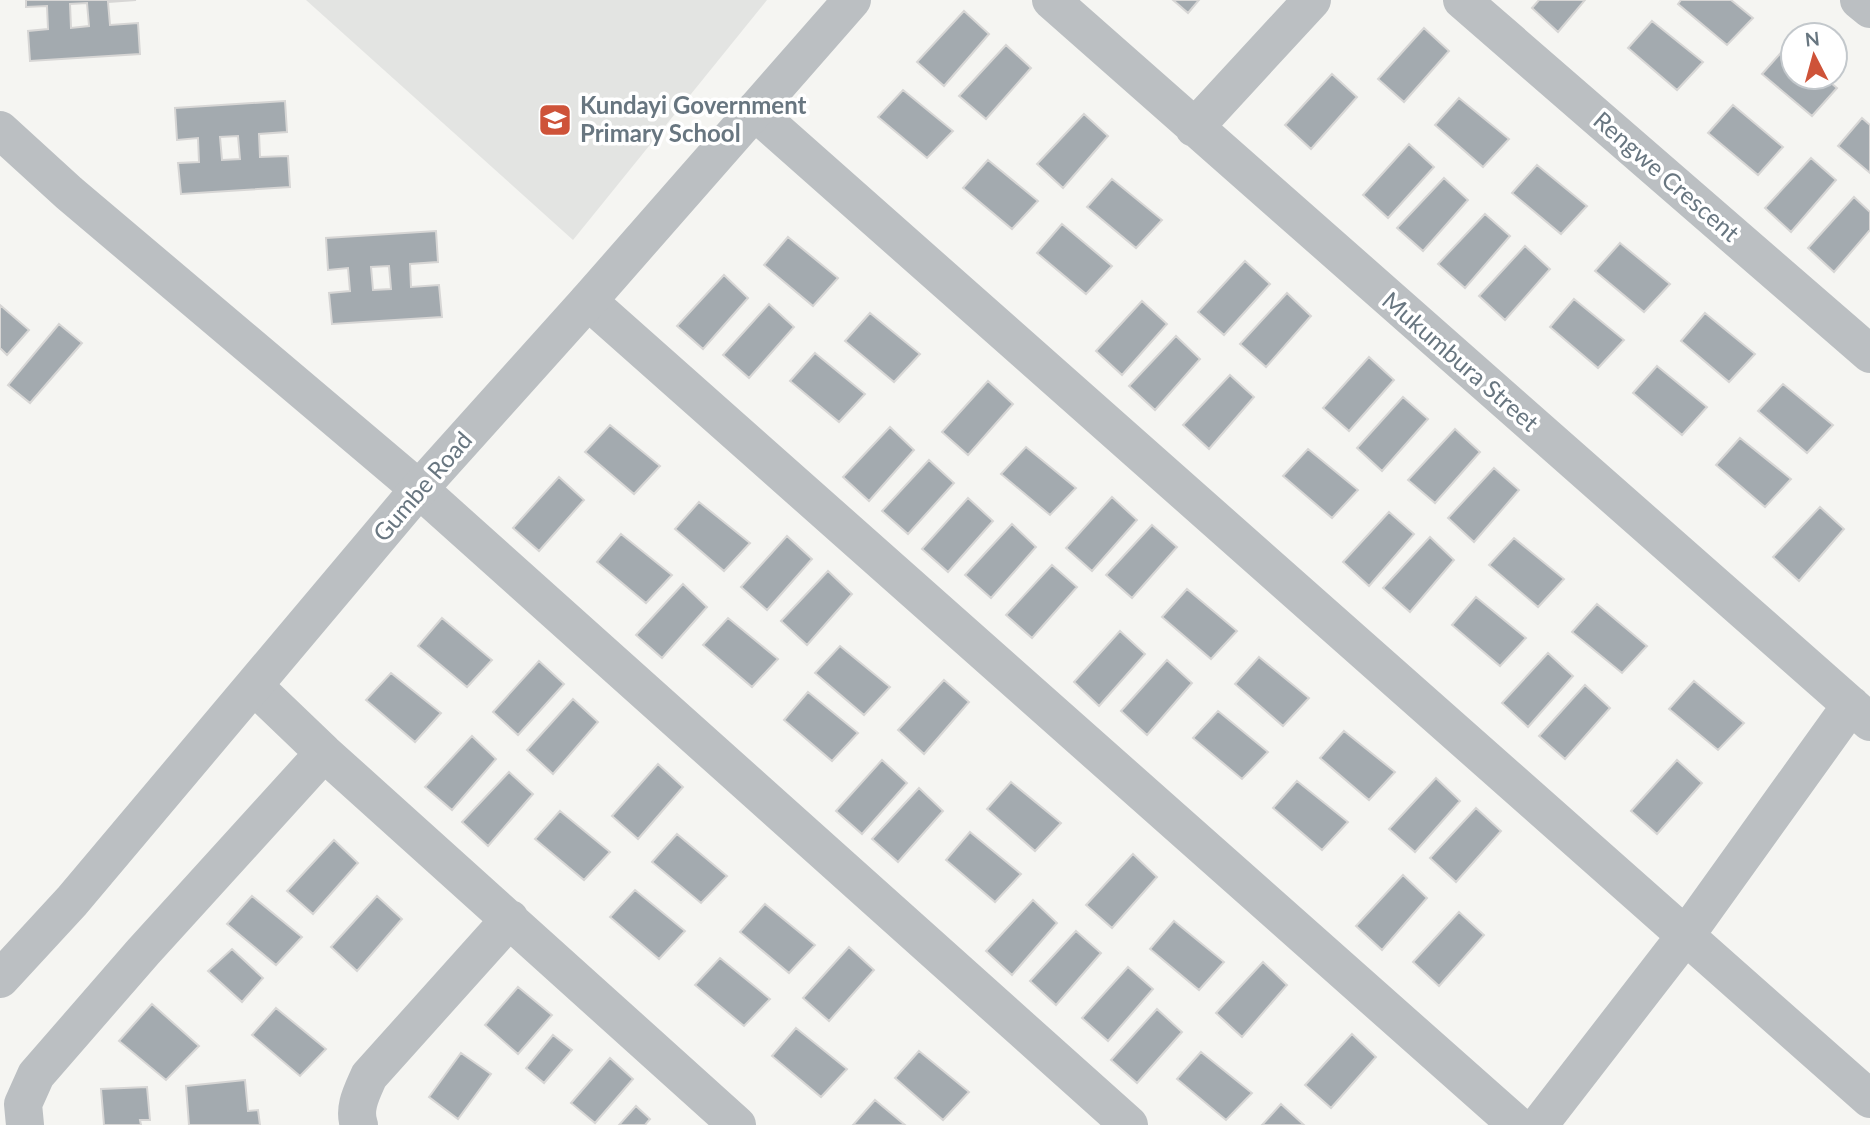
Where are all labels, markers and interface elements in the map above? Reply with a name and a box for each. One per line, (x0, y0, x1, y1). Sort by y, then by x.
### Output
north arrow (1779, 21, 1849, 91)
text: N (1804, 26, 1821, 51)
place label: Kundayi Government Primary School (580, 90, 807, 147)
school or university icon: Kundayi Government Primary School (536, 101, 574, 139)
street label: Rengwe Crescent (1588, 105, 1746, 247)
street label: Mukumbura Street (1377, 285, 1545, 437)
street label: Gumbe Road (366, 425, 477, 547)

